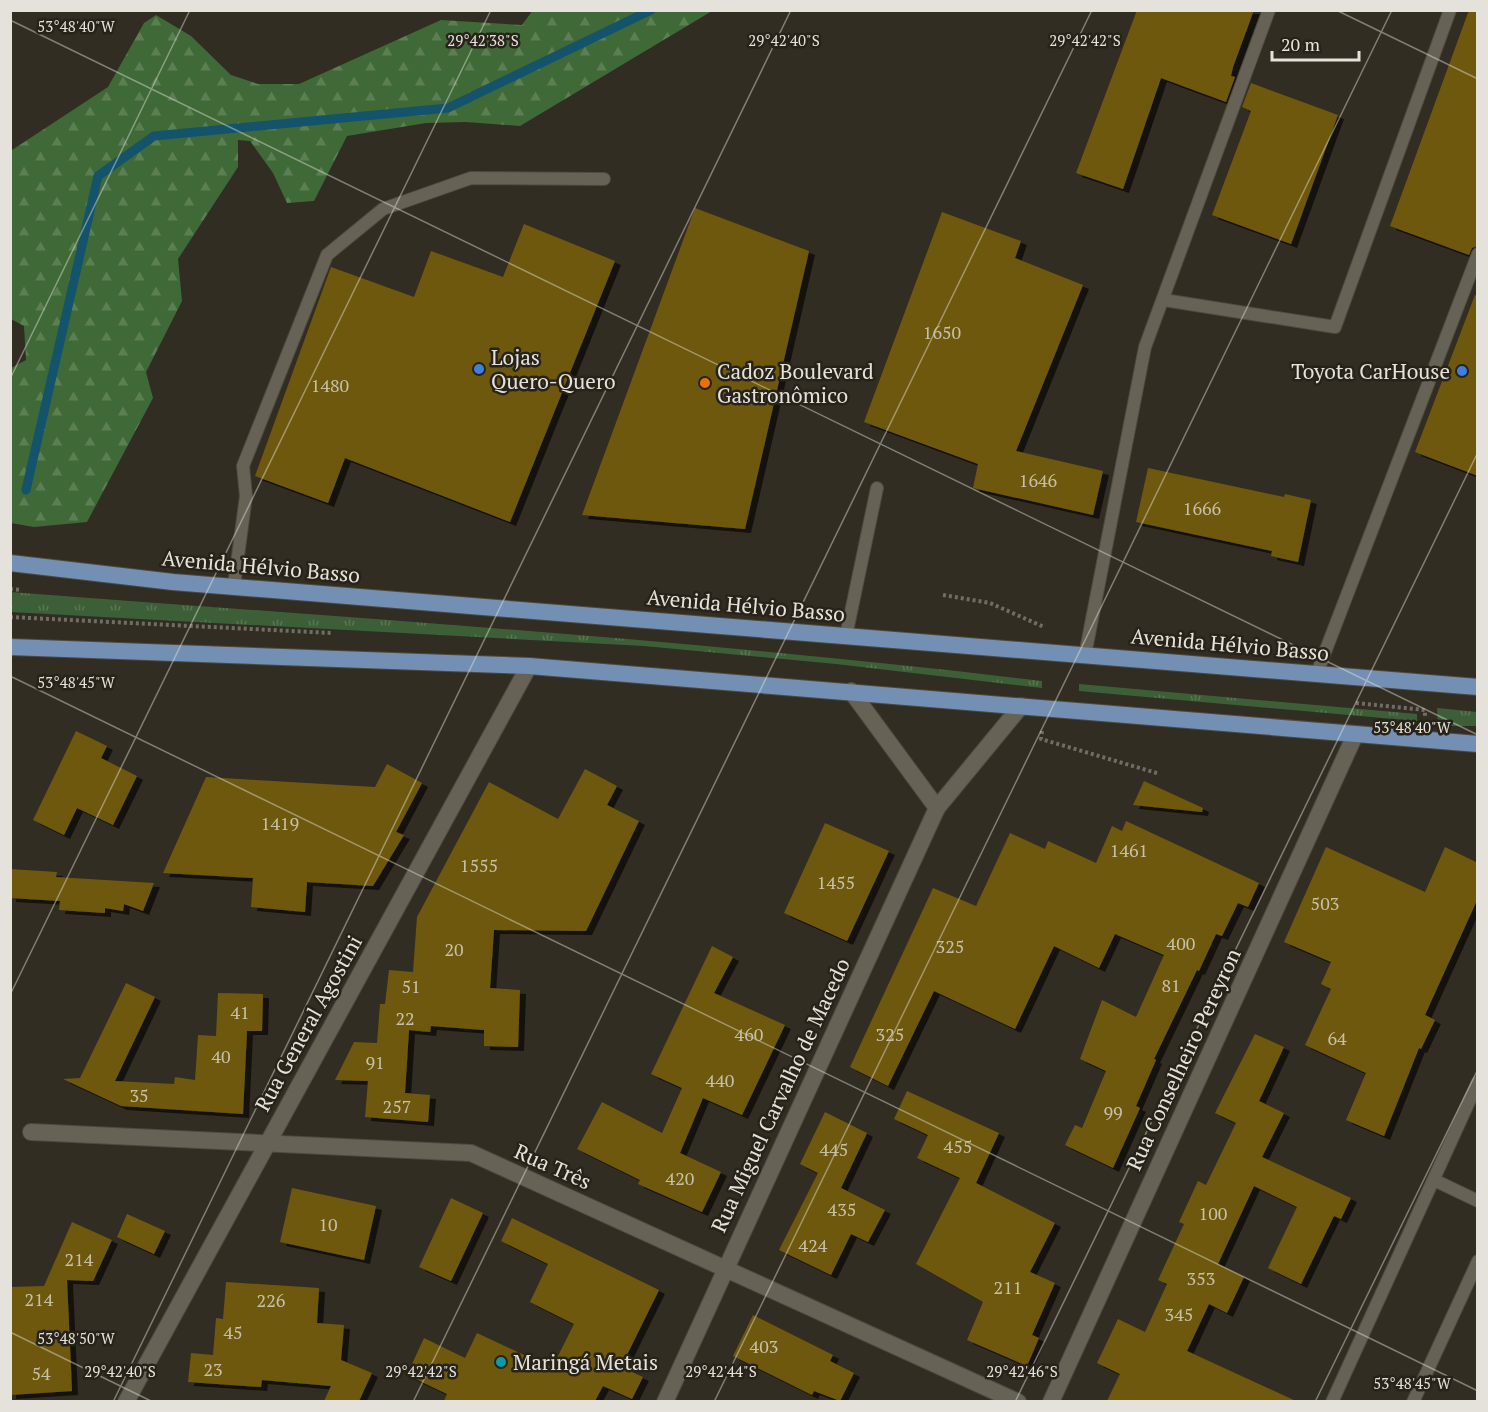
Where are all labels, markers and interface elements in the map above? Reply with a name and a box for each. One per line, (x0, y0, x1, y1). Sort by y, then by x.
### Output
text: 53°48'40"W (37, 16, 116, 36)
scale bar (1272, 24, 1359, 62)
text: 29°42'38"S (447, 30, 519, 50)
text: 29°42'40"S (748, 30, 820, 50)
text: 29°42'42"S (1049, 30, 1121, 50)
text: 20 m (1281, 32, 1321, 56)
house number: 1650 (923, 320, 961, 344)
place label: Lojas Quero-Quero (491, 343, 616, 395)
place label: Cadoz Boulevard Gastronômico (717, 357, 874, 409)
place label: Toyota CarHouse (1291, 357, 1450, 385)
marker: Lojas Quero-Quero (472, 362, 486, 376)
marker: Toyota CarHouse (1455, 364, 1469, 378)
house number: 1480 (311, 373, 349, 397)
marker: Cadoz Boulevard Gastronômico (698, 376, 712, 390)
house number: 1646 (1019, 468, 1058, 492)
house number: 1666 (1183, 496, 1222, 520)
street label: Avenida Hélvio Basso (161, 543, 361, 589)
street label: Avenida Hélvio Basso (646, 582, 846, 628)
street label: Avenida Hélvio Basso (1130, 621, 1330, 667)
text: 53°48'45"W (37, 672, 116, 692)
text: 53°48'40"W (1373, 717, 1452, 737)
house number: 1419 (261, 811, 299, 835)
house number: 1461 (1110, 838, 1148, 862)
house number: 1555 (460, 853, 498, 877)
house number: 1455 (817, 870, 855, 894)
house number: 503 (1311, 891, 1339, 915)
street label: Rua General Agostini (248, 930, 368, 1116)
house number: 400 (1167, 931, 1195, 955)
house number: 325 (936, 934, 964, 958)
house number: 20 (444, 937, 464, 961)
street label: Rua Conselheiro Pereyron (1119, 943, 1247, 1174)
street label: Rua Miguel Carvalho de Macedo (704, 953, 856, 1237)
house number: 81 (1161, 973, 1181, 997)
house number: 51 (401, 974, 421, 998)
house number: 41 (230, 1000, 250, 1024)
house number: 22 (395, 1006, 415, 1030)
house number: 460 (735, 1022, 763, 1046)
house number: 325 (876, 1022, 904, 1046)
house number: 64 (1327, 1026, 1347, 1050)
house number: 40 (211, 1044, 231, 1068)
house number: 91 (365, 1050, 385, 1074)
house number: 440 (706, 1068, 734, 1092)
house number: 35 (129, 1083, 149, 1107)
house number: 257 (383, 1094, 411, 1118)
house number: 99 (1103, 1100, 1123, 1124)
house number: 455 (944, 1134, 972, 1158)
street label: Rua Três (510, 1137, 596, 1195)
house number: 445 (820, 1137, 848, 1161)
house number: 420 (666, 1166, 694, 1190)
house number: 435 (828, 1197, 856, 1221)
house number: 100 (1199, 1201, 1227, 1225)
house number: 10 (318, 1212, 338, 1236)
house number: 424 (799, 1233, 828, 1257)
house number: 214 (65, 1247, 94, 1271)
house number: 353 (1187, 1266, 1215, 1290)
house number: 211 (994, 1275, 1022, 1299)
house number: 214 (25, 1287, 54, 1311)
house number: 226 (257, 1288, 286, 1312)
house number: 345 (1165, 1302, 1193, 1326)
house number: 45 (223, 1320, 243, 1344)
text: 53°48'50"W (37, 1328, 116, 1348)
house number: 403 (750, 1334, 778, 1358)
place label: Maringá Metais (513, 1348, 658, 1376)
marker: Maringá Metais (494, 1355, 508, 1369)
house number: 23 (203, 1357, 223, 1381)
house number: 54 (31, 1361, 51, 1385)
text: 29°42'40"S (84, 1361, 156, 1381)
text: 29°42'42"S (385, 1361, 457, 1381)
text: 29°42'44"S (685, 1361, 757, 1381)
text: 29°42'46"S (986, 1361, 1058, 1381)
text: 53°48'45"W (1373, 1373, 1452, 1393)

